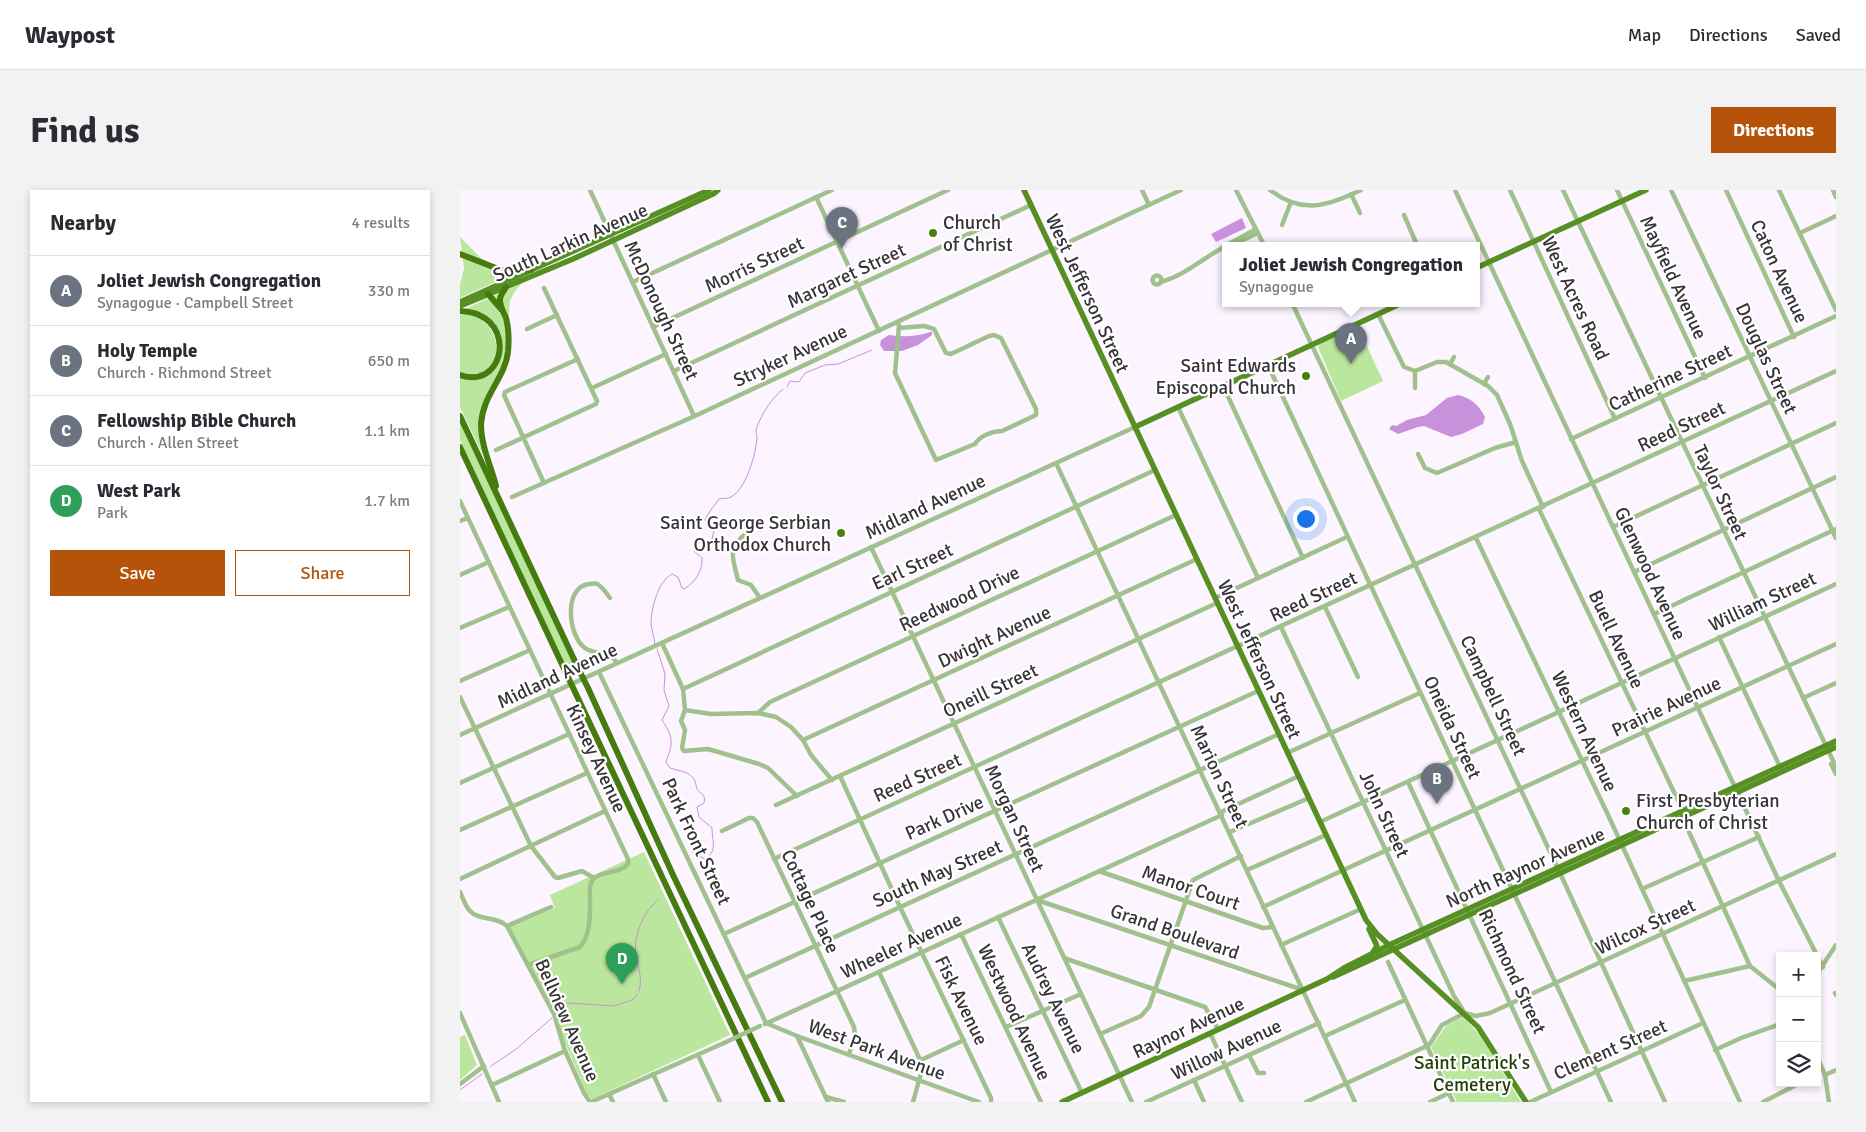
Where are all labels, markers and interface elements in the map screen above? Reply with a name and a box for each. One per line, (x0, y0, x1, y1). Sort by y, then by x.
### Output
text: Waypost (25, 20, 115, 50)
text: Map (1628, 24, 1661, 46)
text: Directions (1689, 24, 1768, 46)
text: Saved (1796, 24, 1841, 46)
button: Directions (1711, 107, 1836, 153)
text: Find us (30, 109, 140, 152)
street label: South Larkin Avenue (489, 198, 652, 288)
pin: C (826, 207, 858, 248)
text: Nearby (50, 210, 116, 236)
street label: West Jefferson Street (1040, 210, 1135, 377)
place label: Church of Christ (943, 211, 1013, 257)
street label: Mayfield Avenue (1634, 212, 1712, 343)
text: 4 results (351, 213, 410, 233)
street label: Caton Avenue (1745, 216, 1813, 327)
marker: Church of Christ (927, 227, 939, 239)
street label: Morris Street (701, 231, 808, 298)
street label: West Acres Road (1536, 233, 1614, 364)
street label: McDonough Street (618, 237, 704, 384)
street label: Margaret Street (783, 238, 910, 314)
popup (1222, 242, 1480, 307)
text: Joliet Jewish Congregation (1239, 253, 1463, 277)
text: Joliet Jewish Congregation (97, 269, 321, 293)
text: Synagogue (1239, 277, 1314, 297)
text: A (61, 281, 71, 301)
text: 330 m (368, 281, 410, 301)
text: Synagogue · Campbell Street (97, 293, 293, 313)
street label: Douglas Street (1730, 299, 1802, 418)
street label: Stryker Avenue (730, 319, 851, 393)
pin: A (1335, 323, 1367, 364)
text: Holy Temple (97, 339, 198, 363)
street label: Catherine Street (1605, 339, 1736, 417)
text: B (61, 351, 71, 371)
text: 650 m (368, 351, 410, 371)
place label: Saint Edwards Episcopal Church (1155, 354, 1296, 400)
text: Church · Richmond Street (97, 363, 272, 383)
marker: Saint Edwards Episcopal Church (1300, 370, 1312, 382)
street label: Reed Street (1634, 396, 1729, 458)
text: Fellowship Bible Church (97, 409, 296, 433)
text: C (61, 421, 71, 441)
text: 1.1 km (364, 421, 410, 441)
text: Church · Allen Street (97, 433, 239, 453)
street label: Taylor Street (1688, 441, 1753, 544)
street label: Midland Avenue (862, 469, 989, 545)
text: West Park (97, 479, 181, 503)
text: D (61, 491, 71, 511)
text: 1.7 km (364, 491, 410, 511)
text: Park (97, 503, 128, 523)
street label: Glenwood Avenue (1609, 503, 1691, 644)
your location (1293, 506, 1319, 532)
place label: Saint George Serbian Orthodox Church (660, 511, 831, 557)
marker: Saint George Serbian Orthodox Church (835, 527, 847, 539)
street label: Earl Street (868, 538, 957, 596)
button: Save (50, 550, 225, 596)
button: Share (235, 550, 410, 596)
street label: Reedwood Drive (895, 561, 1024, 637)
street label: Reed Street (1266, 566, 1361, 628)
street label: William Street (1705, 566, 1820, 637)
street label: West Jefferson Street (1212, 576, 1307, 743)
street label: Buell Avenue (1583, 586, 1649, 692)
street label: Dwight Avenue (934, 600, 1055, 674)
street label: Campbell Street (1455, 631, 1532, 760)
street label: Midland Avenue (494, 638, 621, 714)
street label: Oneill Street (939, 658, 1042, 723)
street label: Western Avenue (1546, 667, 1622, 795)
street label: Prairie Avenue (1608, 671, 1725, 743)
street label: Oneida Street (1418, 672, 1487, 783)
street label: Kinsey Avenue (561, 700, 632, 816)
street label: Marion Street (1185, 721, 1254, 832)
street label: Reed Street (870, 748, 966, 808)
street label: Morgan Street (979, 761, 1050, 876)
pin: B (1421, 763, 1453, 804)
street label: John Street (1354, 767, 1415, 862)
street label: Park Front Street (656, 774, 736, 909)
place label: First Presbyterian Church of Christ (1636, 789, 1780, 835)
street label: Park Drive (902, 790, 987, 846)
marker: First Presbyterian Church of Christ (1620, 805, 1632, 817)
street label: North Raynor Avenue (1442, 822, 1609, 914)
street label: South May Street (869, 834, 1006, 913)
street label: Cottage Place (776, 846, 845, 957)
street label: Manor Court (1139, 860, 1243, 916)
street label: Wilcox Street (1592, 893, 1700, 961)
street label: Grand Boulevard (1107, 899, 1242, 965)
street label: Richmond Street (1473, 905, 1552, 1038)
street label: Wheeler Avenue (837, 907, 966, 984)
street label: Audrey Avenue (1016, 939, 1090, 1058)
street label: Westwood Avenue (972, 941, 1056, 1084)
pin: D (606, 943, 638, 984)
street label: Fisk Avenue (929, 952, 993, 1049)
map controls (1776, 952, 1821, 1087)
button: + (1776, 952, 1821, 997)
street label: Bellview Avenue (529, 955, 605, 1086)
street label: Raynor Avenue (1129, 992, 1248, 1064)
button: − (1776, 997, 1821, 1042)
street label: West Park Avenue (805, 1014, 949, 1086)
street label: Willow Avenue (1167, 1014, 1285, 1086)
street label: Clement Street (1550, 1014, 1671, 1086)
button: layers (1776, 1042, 1821, 1087)
park label: Saint Patrick's Cemetery (1414, 1051, 1530, 1097)

